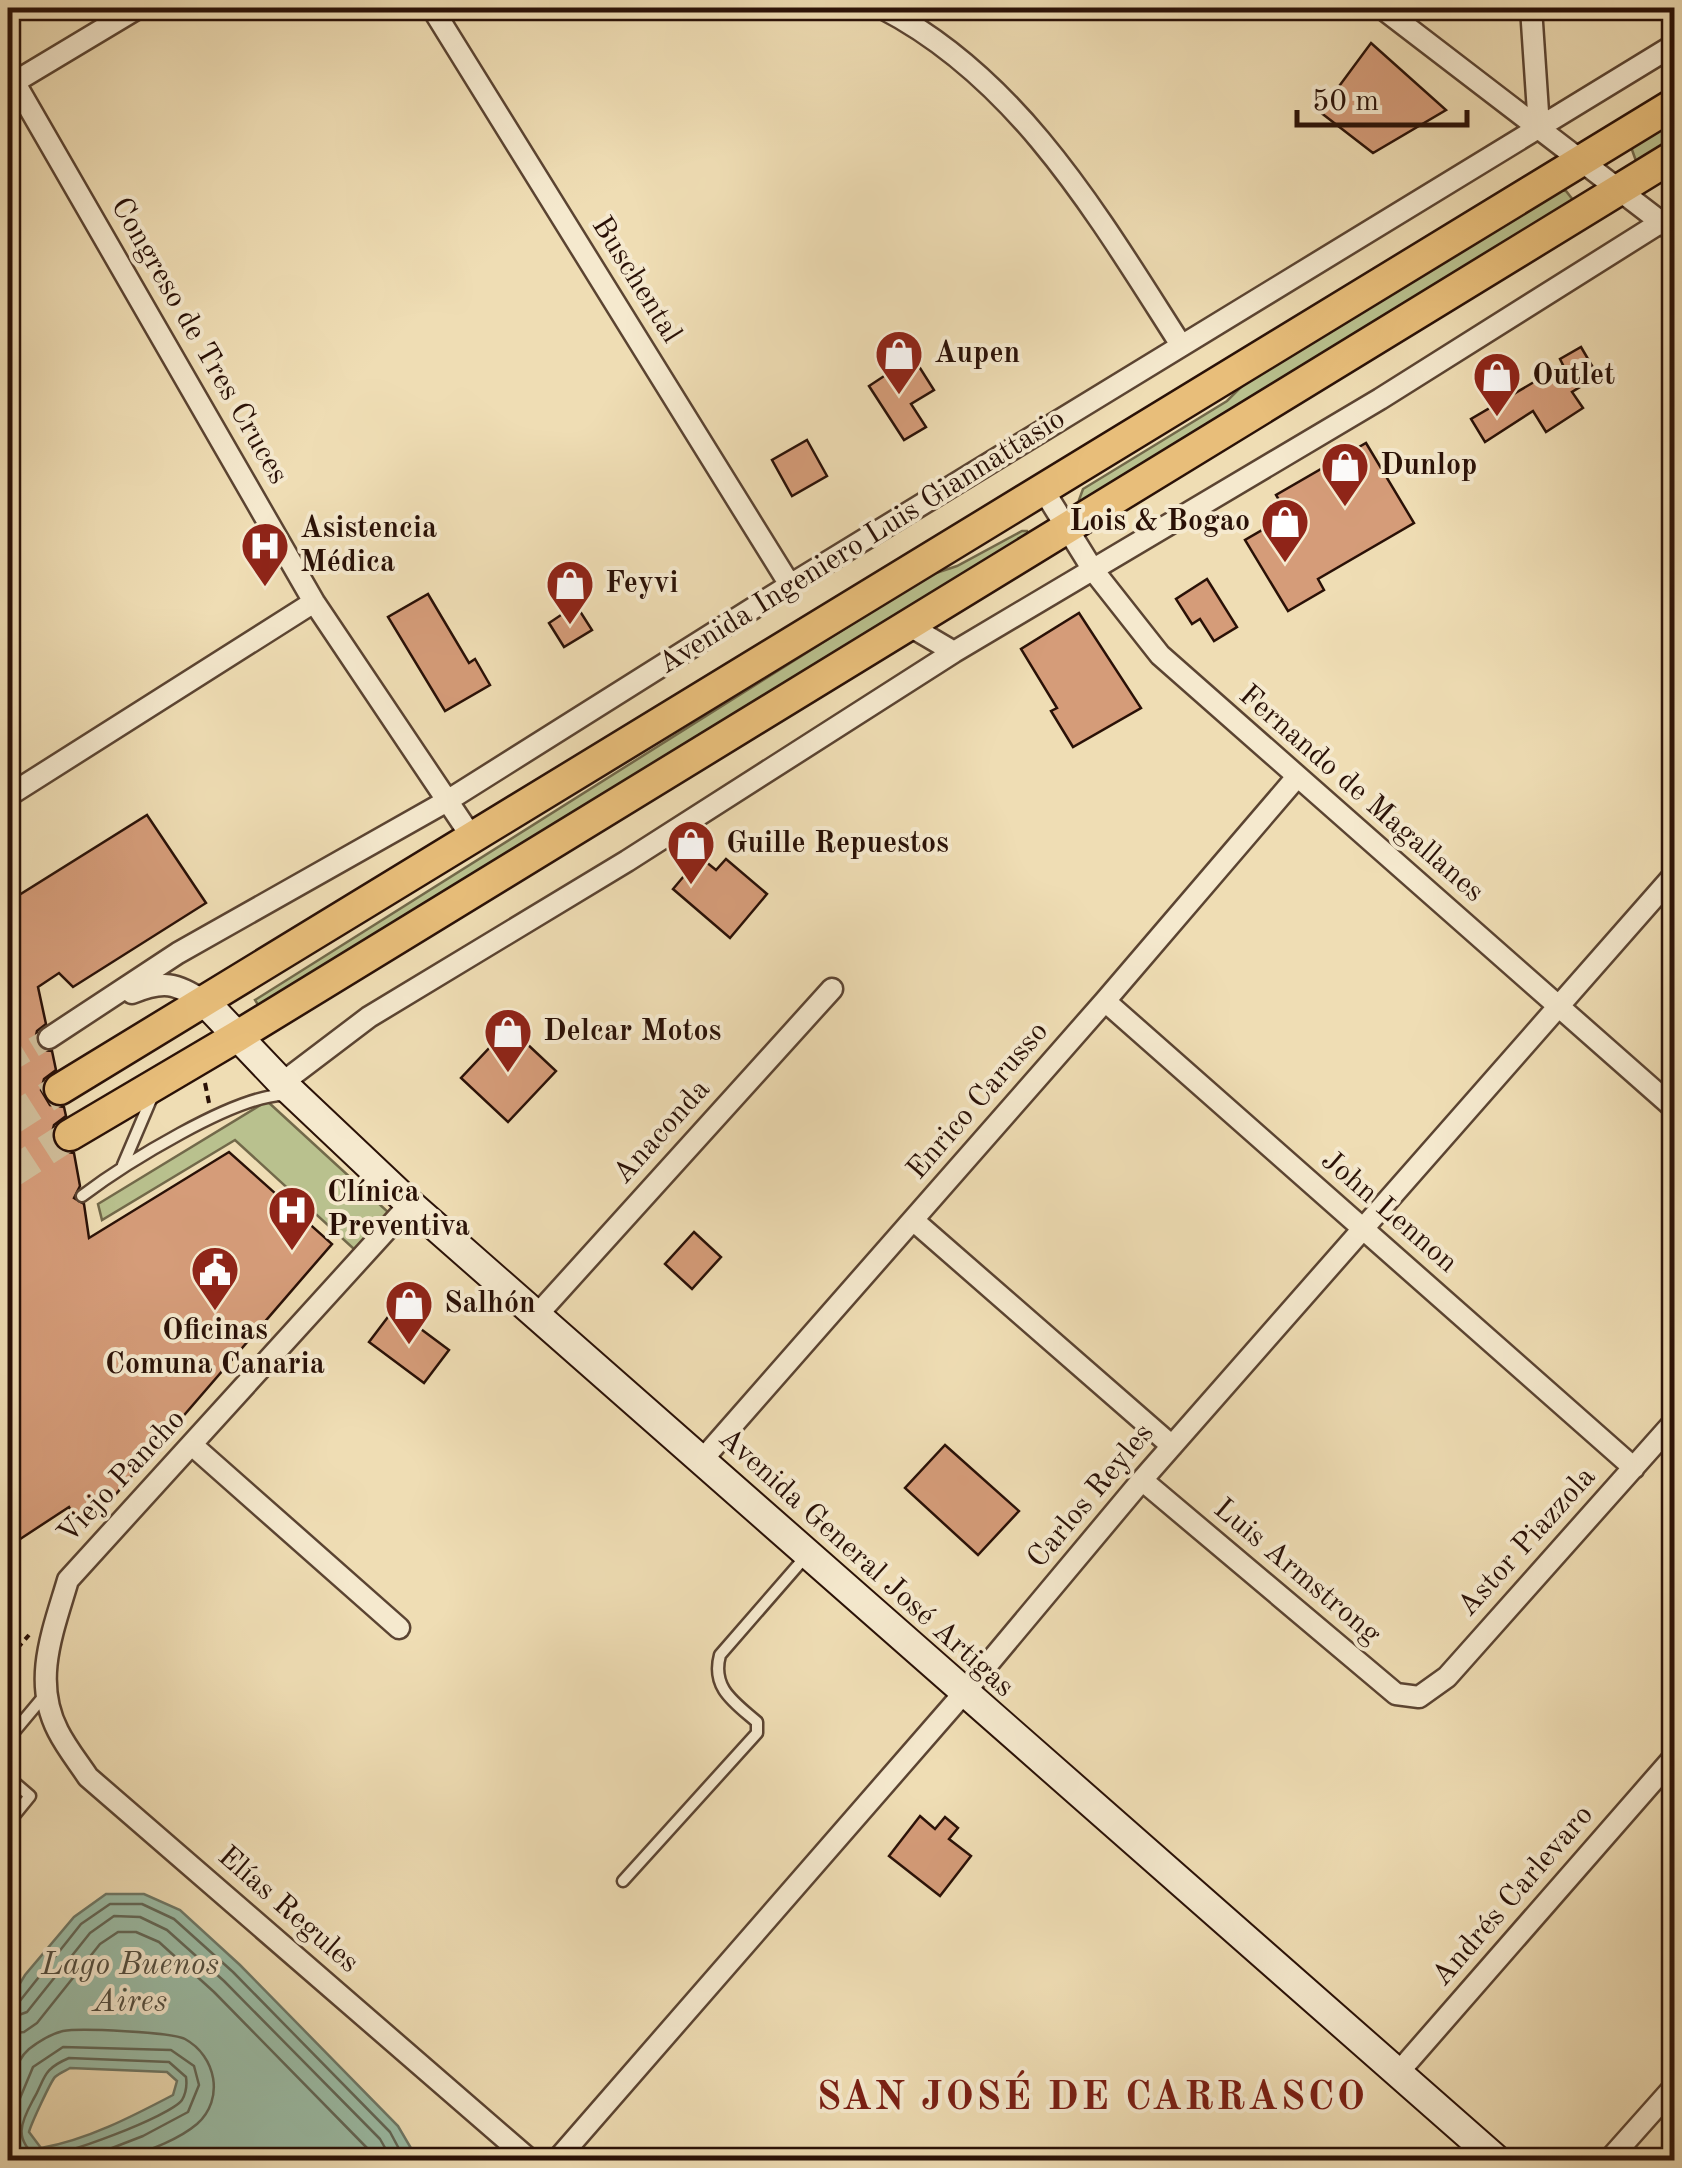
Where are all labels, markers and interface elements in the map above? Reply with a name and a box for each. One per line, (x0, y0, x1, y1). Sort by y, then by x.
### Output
scale bar (1297, 65, 1467, 127)
text: 50 m (1312, 87, 1379, 117)
street label: Congreso de Tres Cruces (105, 193, 293, 489)
street label: Buschental (586, 212, 686, 348)
shop icon: Aupen (873, 328, 925, 396)
place label: Aupen (934, 339, 1020, 369)
shop icon: Outlet (1471, 350, 1523, 418)
place label: Outlet (1532, 361, 1615, 391)
street label: Avenida Ingeniero Luis Giannattasio (653, 404, 1071, 680)
shop icon: Dunlop (1319, 440, 1371, 508)
place label: Dunlop (1380, 451, 1477, 481)
shop icon: Lois & Bogao (1259, 496, 1311, 564)
place label: Lois & Bogao (1069, 507, 1250, 537)
place label: Asistencia Médica (300, 514, 437, 578)
hospital icon: Asistencia Médica (239, 520, 291, 588)
shop icon: Feyvi (544, 558, 596, 626)
place label: Feyvi (605, 569, 678, 599)
street label: Fernando de Magallanes (1233, 680, 1489, 908)
shop icon: Guille Repuestos (665, 818, 717, 886)
place label: Guille Repuestos (726, 829, 949, 859)
shop icon: Delcar Motos (482, 1006, 534, 1074)
place label: Delcar Motos (543, 1017, 721, 1047)
street label: Enrico Carusso (902, 1017, 1054, 1185)
street label: Anaconda (608, 1074, 716, 1190)
street label: John Lennon (1315, 1145, 1463, 1279)
place label: Clínica Preventiva (327, 1178, 470, 1242)
hospital icon: Clínica Preventiva (266, 1184, 318, 1252)
public building icon: Oficinas Comuna Canaria (189, 1244, 241, 1312)
shop icon: Salhón (383, 1278, 435, 1346)
place label: Salhón (444, 1289, 536, 1319)
place label: Oficinas Comuna Canaria (105, 1316, 325, 1380)
street label: Viejo Pancho (53, 1404, 191, 1550)
street label: Carlos Reyles (1022, 1418, 1160, 1574)
street label: Avenida General José Artigas (713, 1423, 1019, 1703)
street label: Astor Piazzola (1452, 1461, 1602, 1622)
street label: Luis Armstrong (1208, 1494, 1386, 1650)
street label: Andrés Carlevaro (1427, 1800, 1599, 1992)
street label: Elías Regules (212, 1841, 364, 1979)
water label: Lago Buenos Aires (40, 1950, 219, 2019)
district label: SAN JOSÉ DE CARRASCO (816, 2070, 1368, 2119)

